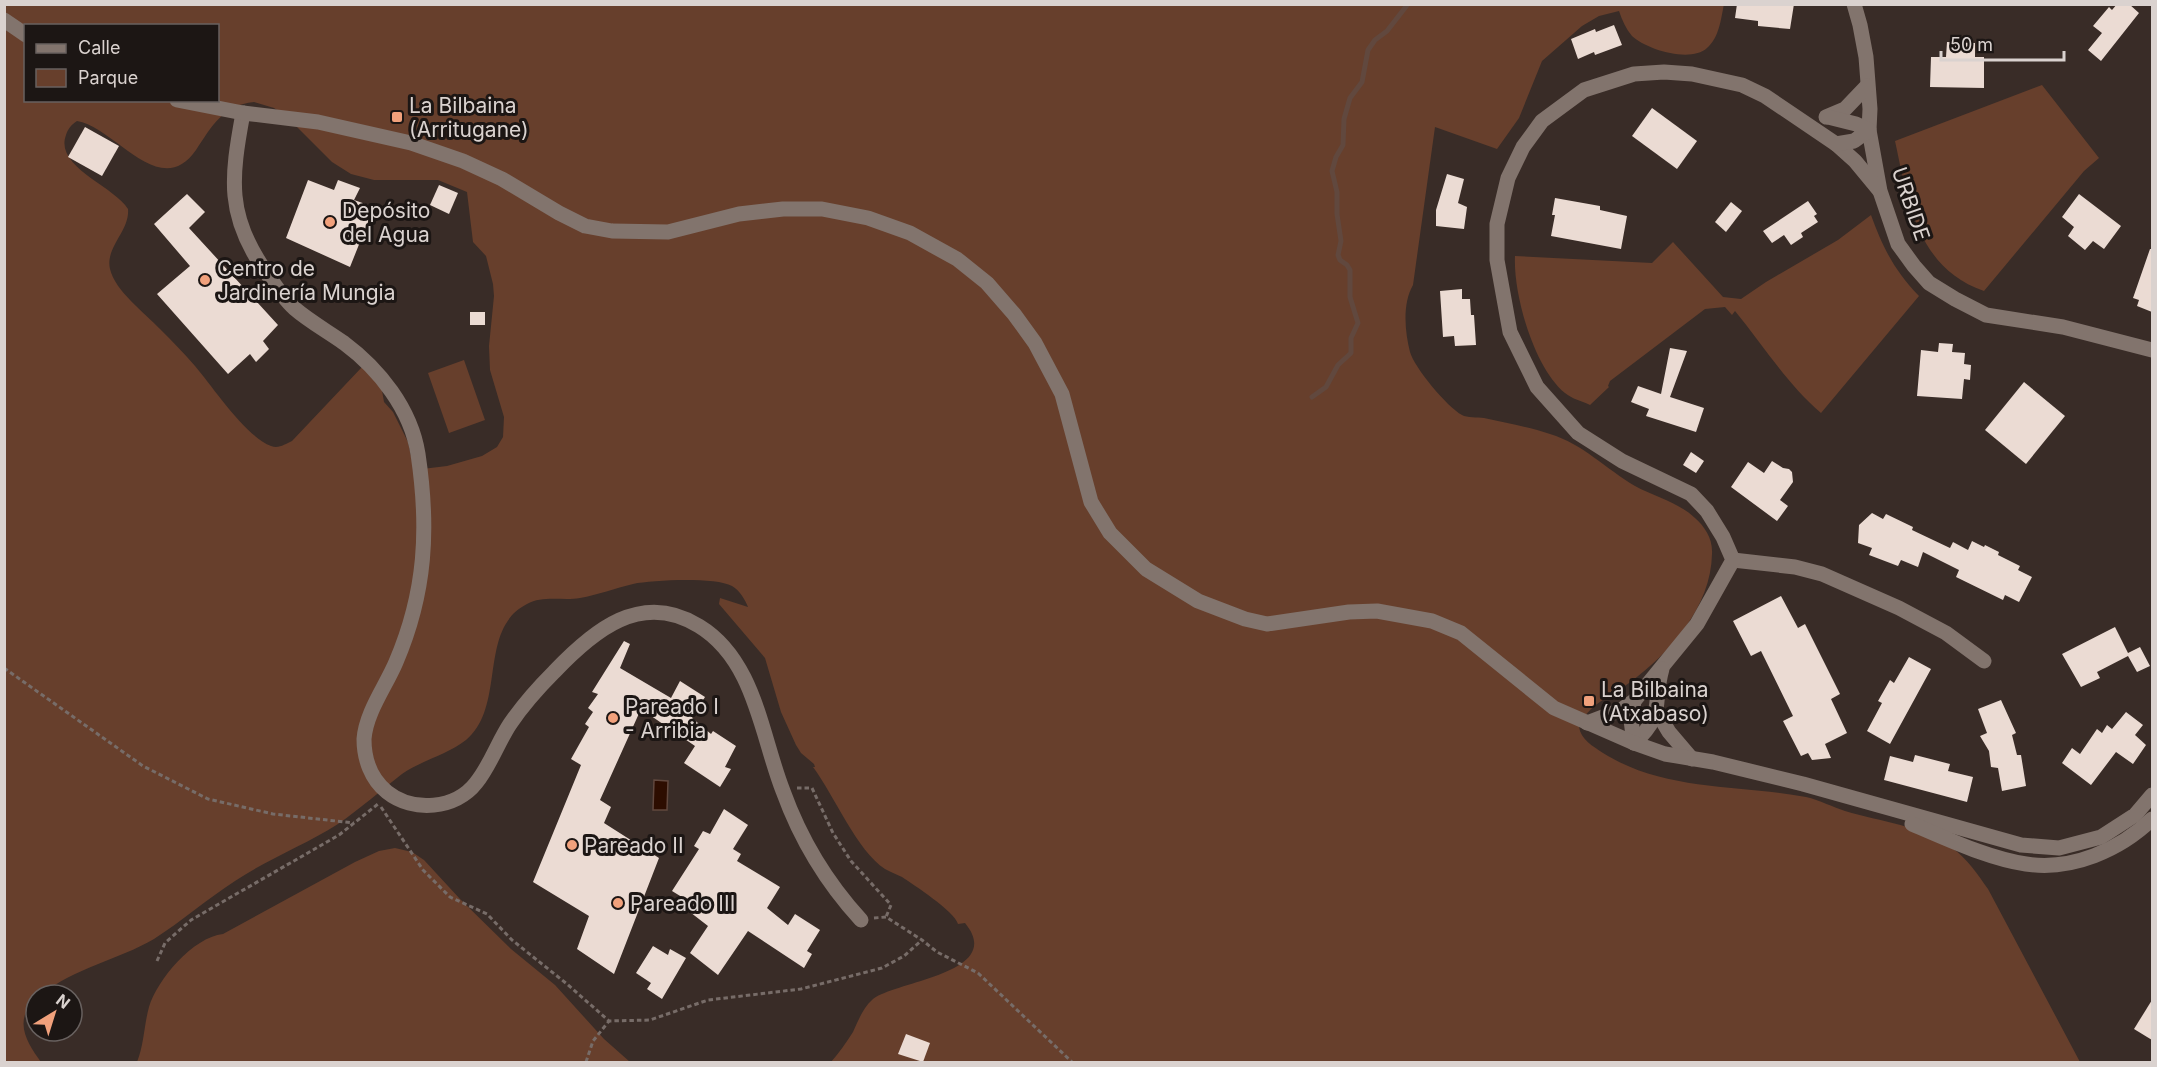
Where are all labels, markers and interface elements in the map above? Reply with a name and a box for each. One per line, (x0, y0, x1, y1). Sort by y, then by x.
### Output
legend (24, 24, 219, 102)
scale bar (1941, 24, 2064, 62)
text: 50 m (1950, 34, 1993, 55)
text: Calle (78, 37, 120, 58)
text: Parque (78, 67, 138, 88)
place label: La Bilbaina (Arritugane) (409, 93, 529, 142)
marker: La Bilbaina (Arritugane) (390, 110, 404, 124)
street label: URBIDE (1887, 164, 1935, 244)
place label: Depósito del Agua (342, 198, 430, 247)
marker: Depósito del Agua (323, 215, 337, 229)
place label: Centro de Jardinería Mungia (217, 256, 396, 305)
marker: Centro de Jardinería Mungia (198, 273, 212, 287)
place label: La Bilbaina (Atxabaso) (1601, 677, 1709, 726)
place label: Pareado I - Arribia (625, 694, 719, 743)
marker: La Bilbaina (Atxabaso) (1582, 694, 1596, 708)
marker: Pareado I - Arribia (606, 711, 620, 725)
place label: Pareado II (584, 833, 684, 858)
marker: Pareado II (565, 838, 579, 852)
place label: Pareado III (630, 891, 735, 916)
marker: Pareado III (611, 896, 625, 910)
north arrow (24, 983, 84, 1043)
text: N (52, 990, 74, 1013)

